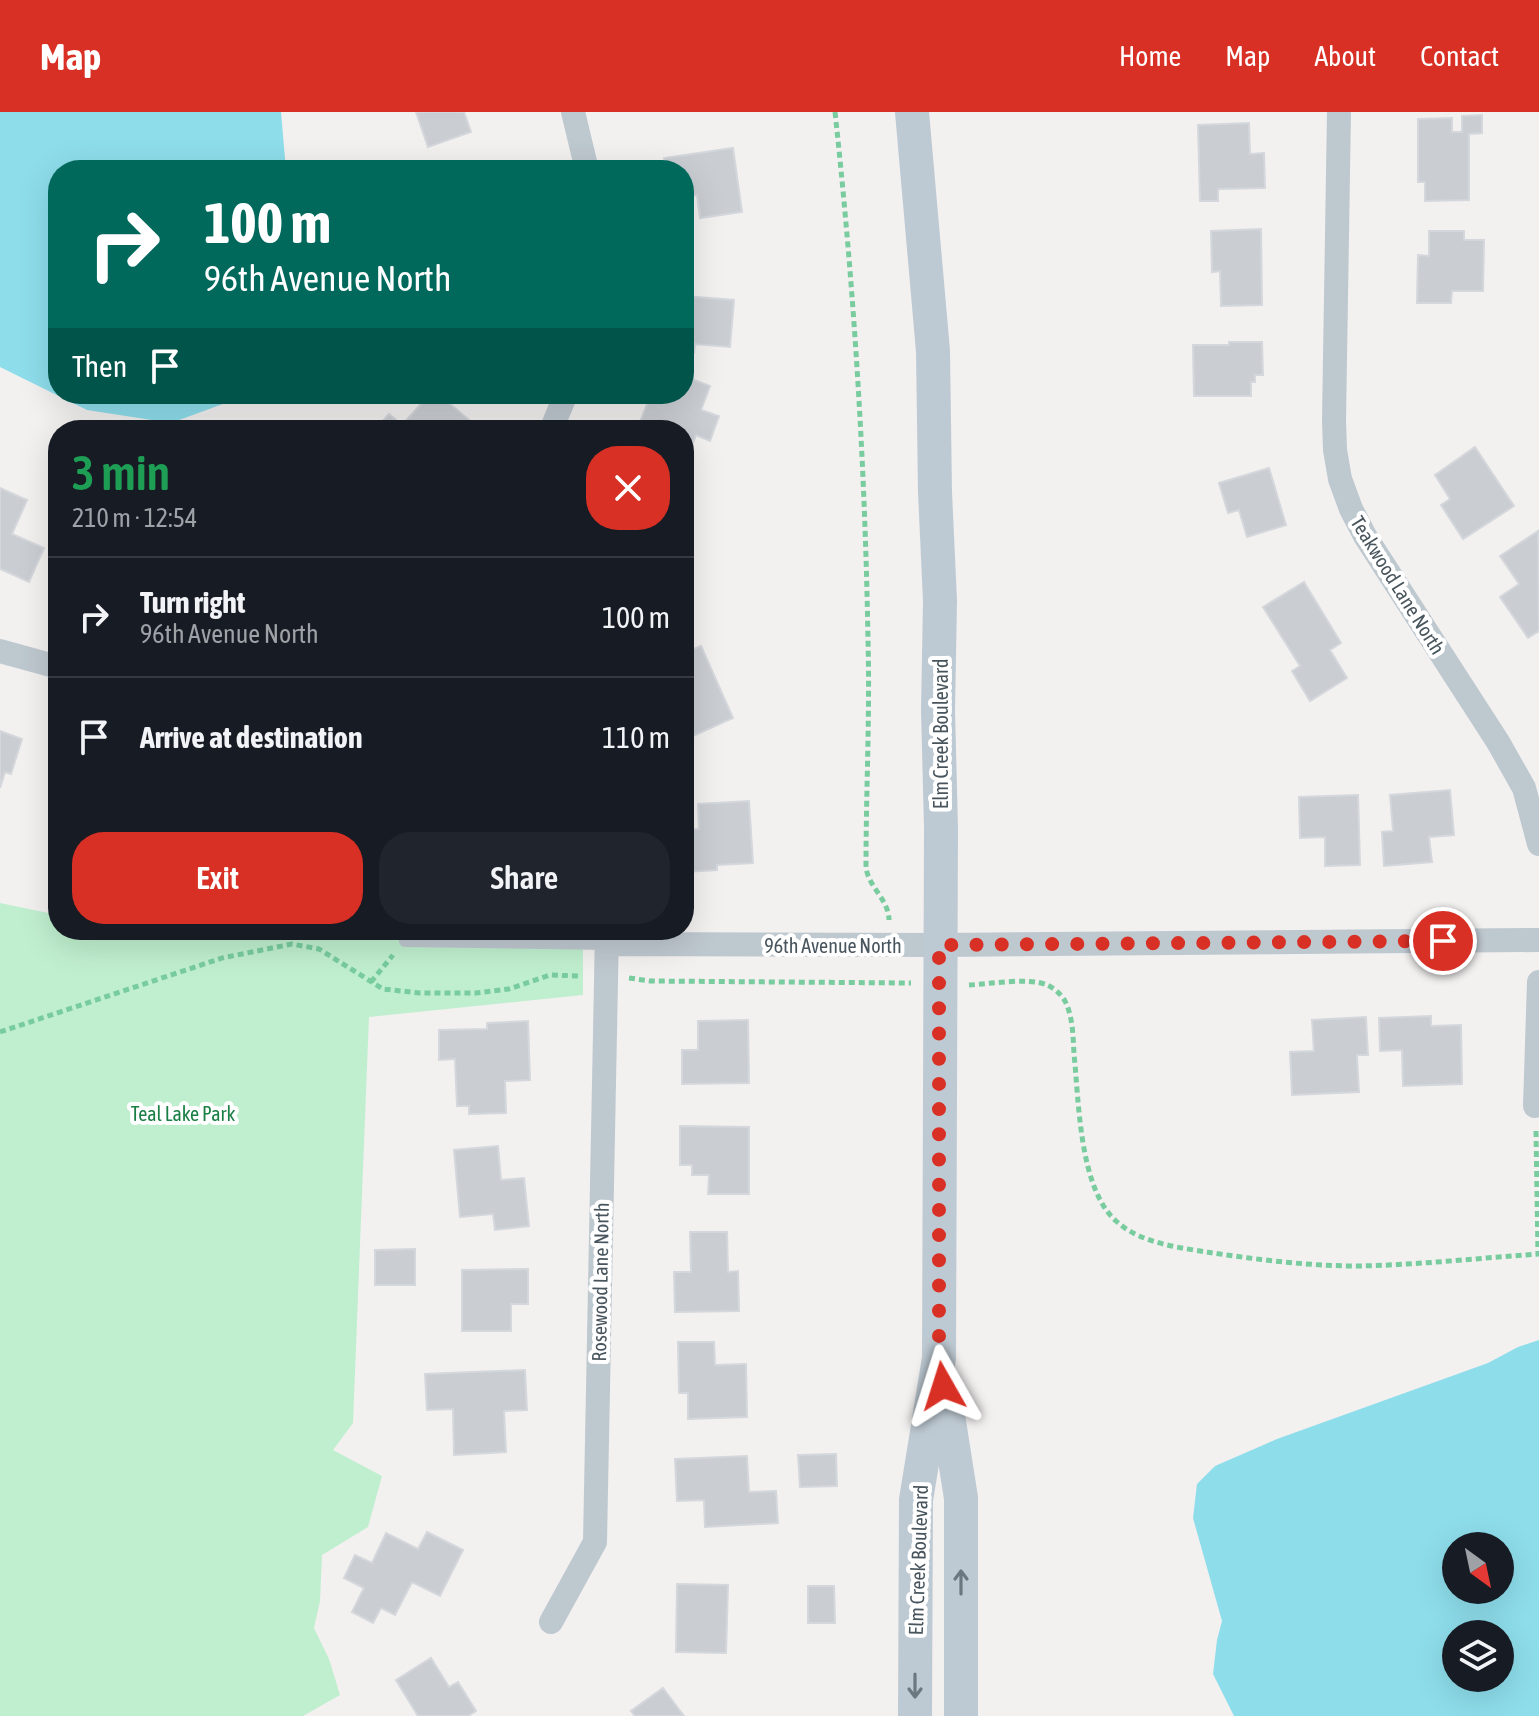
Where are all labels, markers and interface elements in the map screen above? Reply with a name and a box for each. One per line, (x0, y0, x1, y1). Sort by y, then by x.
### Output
text: Map (40, 35, 101, 78)
text: Home (1119, 40, 1181, 72)
text: Map (1225, 40, 1270, 72)
text: About (1314, 40, 1376, 72)
text: Contact (1420, 40, 1499, 72)
text: 100 m (204, 191, 331, 255)
icon: right (72, 192, 176, 296)
text: 96th Avenue North (204, 257, 451, 299)
icon: arrive (143, 344, 187, 388)
text: Then (72, 349, 127, 383)
text: 3 min (72, 445, 170, 500)
button: close (586, 446, 670, 530)
text: 210 m · 12:54 (72, 503, 197, 533)
street label: Teakwood Lane North (1346, 512, 1450, 658)
text: Turn right (140, 585, 246, 619)
icon: right (72, 595, 116, 639)
text: 100 m (602, 600, 670, 634)
text: 96th Avenue North (140, 619, 319, 649)
street label: Elm Creek Boulevard (929, 659, 952, 809)
icon: arrive (72, 715, 116, 759)
text: Arrive at destination (140, 720, 362, 754)
text: 110 m (602, 720, 670, 754)
button: Exit (72, 832, 363, 924)
button: Share (379, 832, 670, 924)
pin (1409, 907, 1477, 975)
icon: arrive (1421, 919, 1465, 963)
street label: 96th Avenue North (764, 934, 902, 957)
park label: Teal Lake Park (131, 1102, 236, 1125)
street label: Rosewood Lane North (587, 1202, 613, 1362)
position arrow (901, 1344, 985, 1428)
street label: Elm Creek Boulevard (904, 1484, 932, 1636)
north arrow (1442, 1532, 1514, 1604)
map controls (1442, 1532, 1514, 1692)
one-way arrow (953, 1569, 969, 1596)
button: layers (1442, 1620, 1514, 1692)
one-way arrow (907, 1672, 923, 1699)

